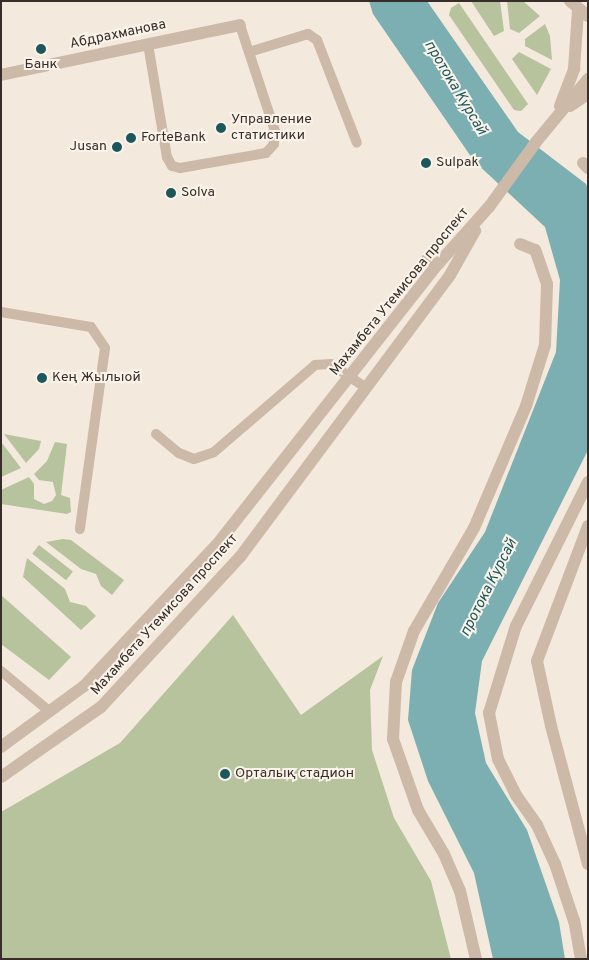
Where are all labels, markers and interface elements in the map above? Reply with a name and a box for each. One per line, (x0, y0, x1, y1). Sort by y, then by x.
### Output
street label: Абдрахманова (68, 17, 168, 53)
water label: протока Курсай (420, 37, 490, 139)
marker: Банк (35, 43, 47, 55)
place label: Банк (24, 57, 58, 73)
place label: Управление статистики (231, 112, 312, 144)
marker: Управление статистики (215, 122, 227, 134)
place label: ForteBank (141, 130, 206, 146)
marker: ForteBank (125, 132, 137, 144)
place label: Jusan (70, 139, 107, 155)
marker: Jusan (111, 141, 123, 153)
place label: Sulpak (436, 155, 479, 171)
marker: Sulpak (420, 157, 432, 169)
place label: Solva (181, 185, 215, 201)
marker: Solva (165, 187, 177, 199)
street label: Махамбета Утемисова проспект (327, 205, 473, 379)
place label: Кең Жылыой (52, 370, 141, 386)
marker: Кең Жылыой (36, 372, 48, 384)
street label: Махамбета Утемисова проспект (88, 531, 242, 699)
water label: протока Курсай (457, 536, 521, 640)
place label: Орталық стадион (235, 766, 354, 782)
marker: Орталық стадион (219, 768, 231, 780)

